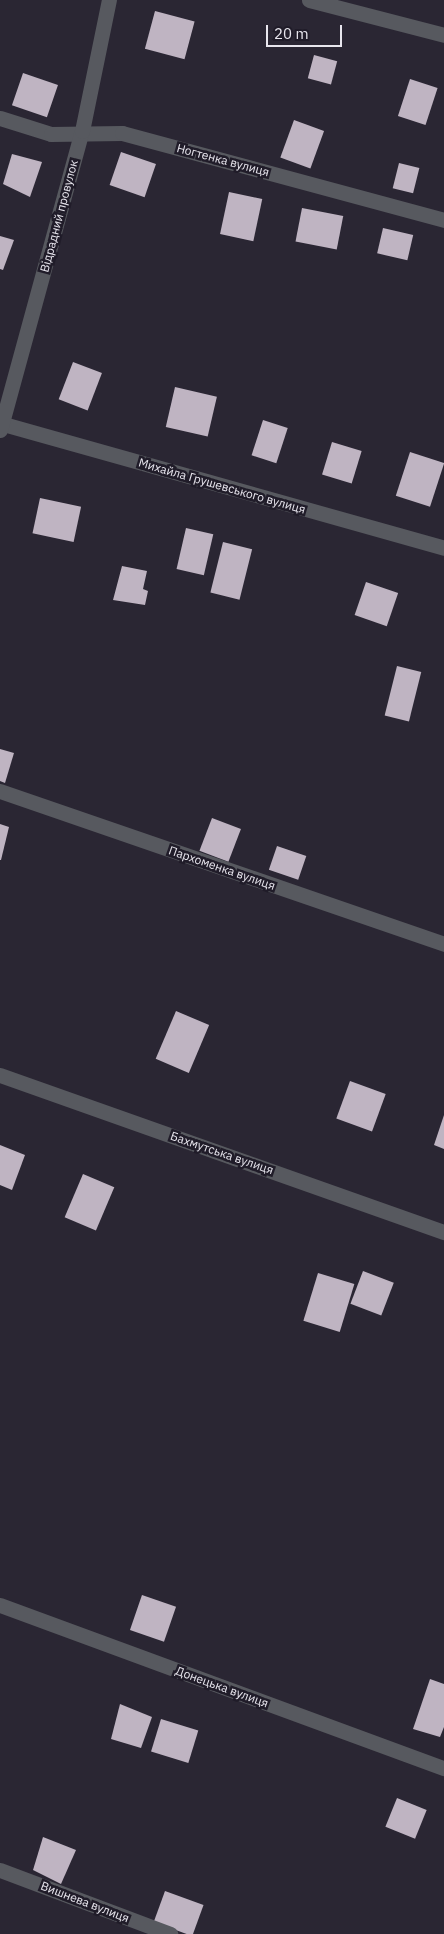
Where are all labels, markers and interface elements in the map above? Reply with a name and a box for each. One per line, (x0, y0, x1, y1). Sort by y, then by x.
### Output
scale bar (269, 15, 345, 47)
text: 20 m (274, 24, 309, 43)
street label: Ногтенка вулиця (175, 141, 271, 179)
street label: Відрадний провулок (37, 158, 81, 274)
street label: Михайла Грушевського вулиця (137, 455, 307, 517)
street label: Пархоменка вулиця (167, 843, 277, 893)
street label: Бахмутська вулиця (169, 1129, 275, 1177)
street label: Донецька вулиця (173, 1663, 271, 1711)
street label: Вишнева вулиця (39, 1878, 131, 1926)

